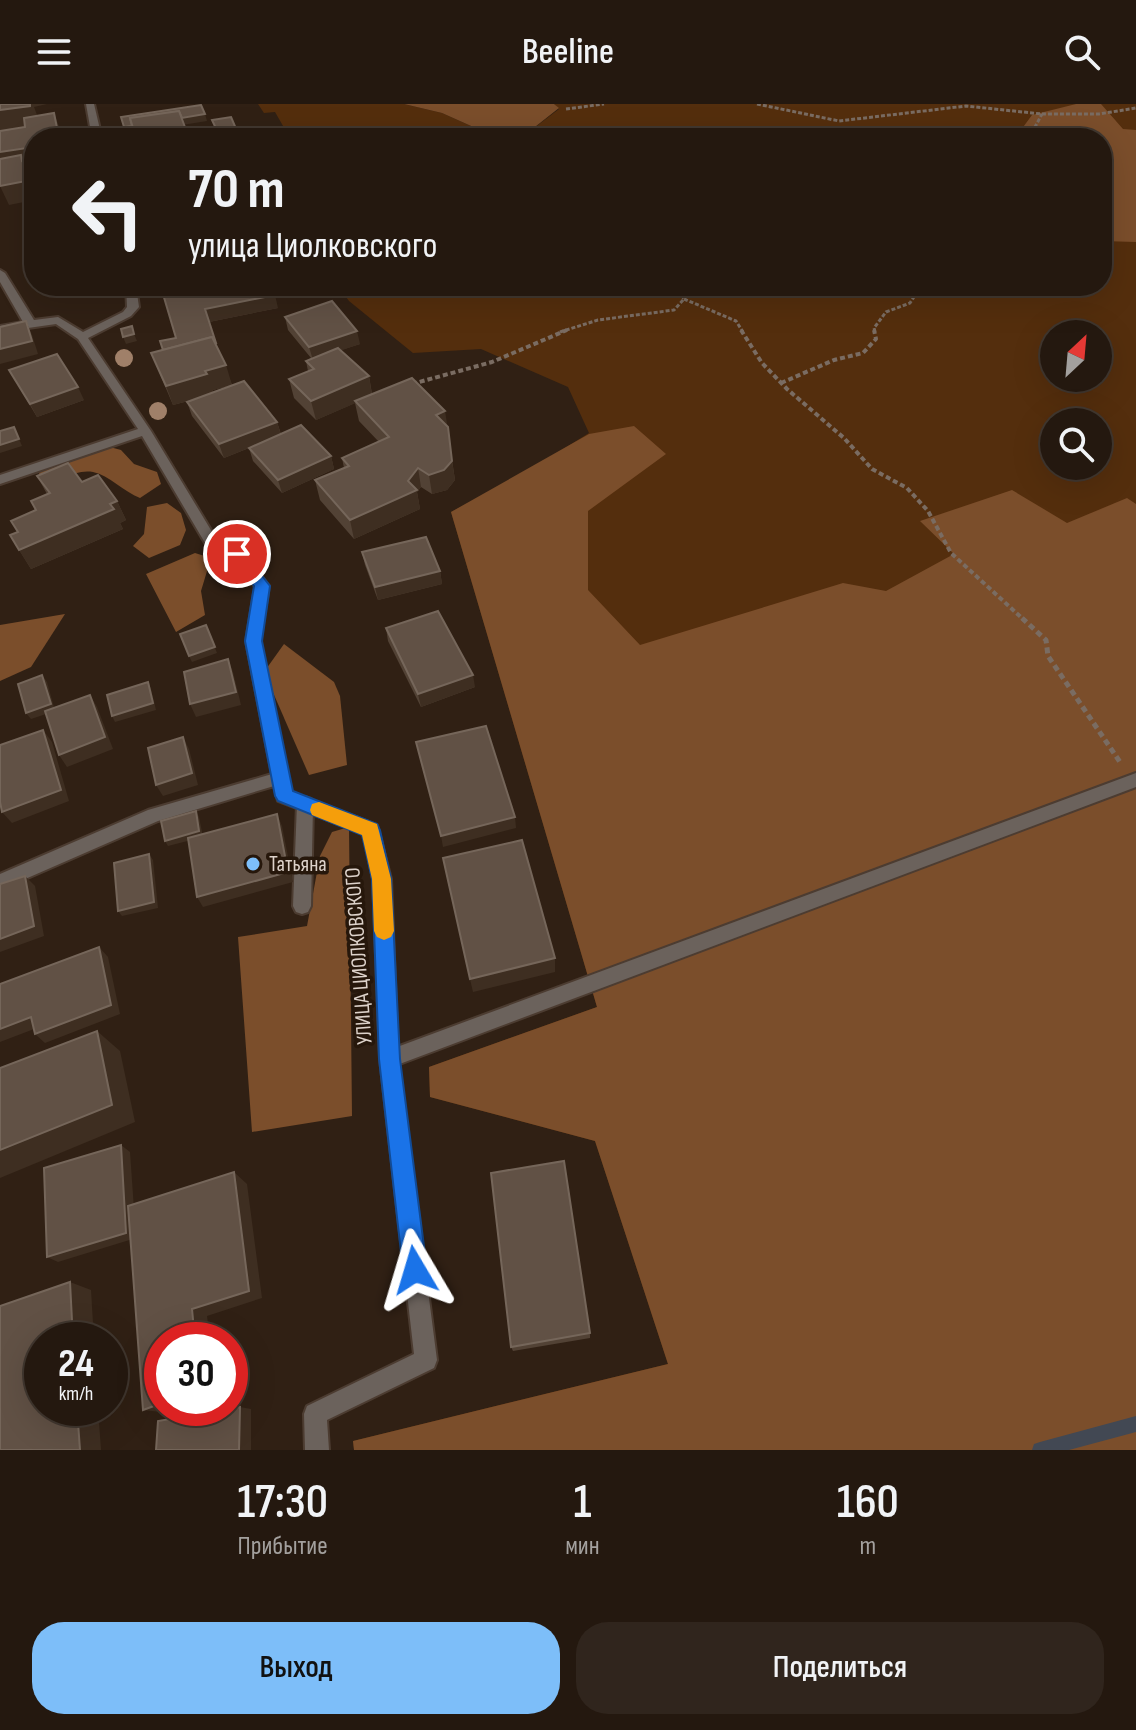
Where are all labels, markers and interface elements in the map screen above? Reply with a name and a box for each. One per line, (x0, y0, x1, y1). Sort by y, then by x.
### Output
icon: menu (32, 30, 76, 74)
icon: search (1060, 30, 1104, 74)
text: Beeline (522, 31, 614, 74)
text: 70 m (188, 157, 285, 224)
icon: left (56, 160, 160, 264)
text: улица Циолковского (188, 225, 438, 268)
north arrow (1040, 320, 1112, 392)
map controls (1040, 320, 1112, 480)
button: search (1040, 408, 1112, 480)
pin (203, 520, 271, 588)
icon: arrive (215, 532, 259, 576)
place label: Татьяна (269, 851, 327, 878)
marker: Татьяна (244, 855, 262, 873)
street label: УЛИЦА ЦИОЛКОВСКОГО (339, 866, 379, 1046)
position arrow (373, 1228, 457, 1312)
speed limit sign: 30 (144, 1322, 248, 1426)
text: 24 (58, 1340, 94, 1388)
text: km/h (59, 1382, 93, 1406)
text: 17:30 (237, 1474, 328, 1531)
text: 1 (573, 1474, 591, 1531)
text: 160 (837, 1474, 899, 1531)
text: Прибытие (238, 1531, 328, 1562)
text: мин (565, 1531, 600, 1562)
text: m (859, 1531, 876, 1562)
button: Выход (32, 1622, 560, 1714)
button: Поделиться (576, 1622, 1104, 1714)

